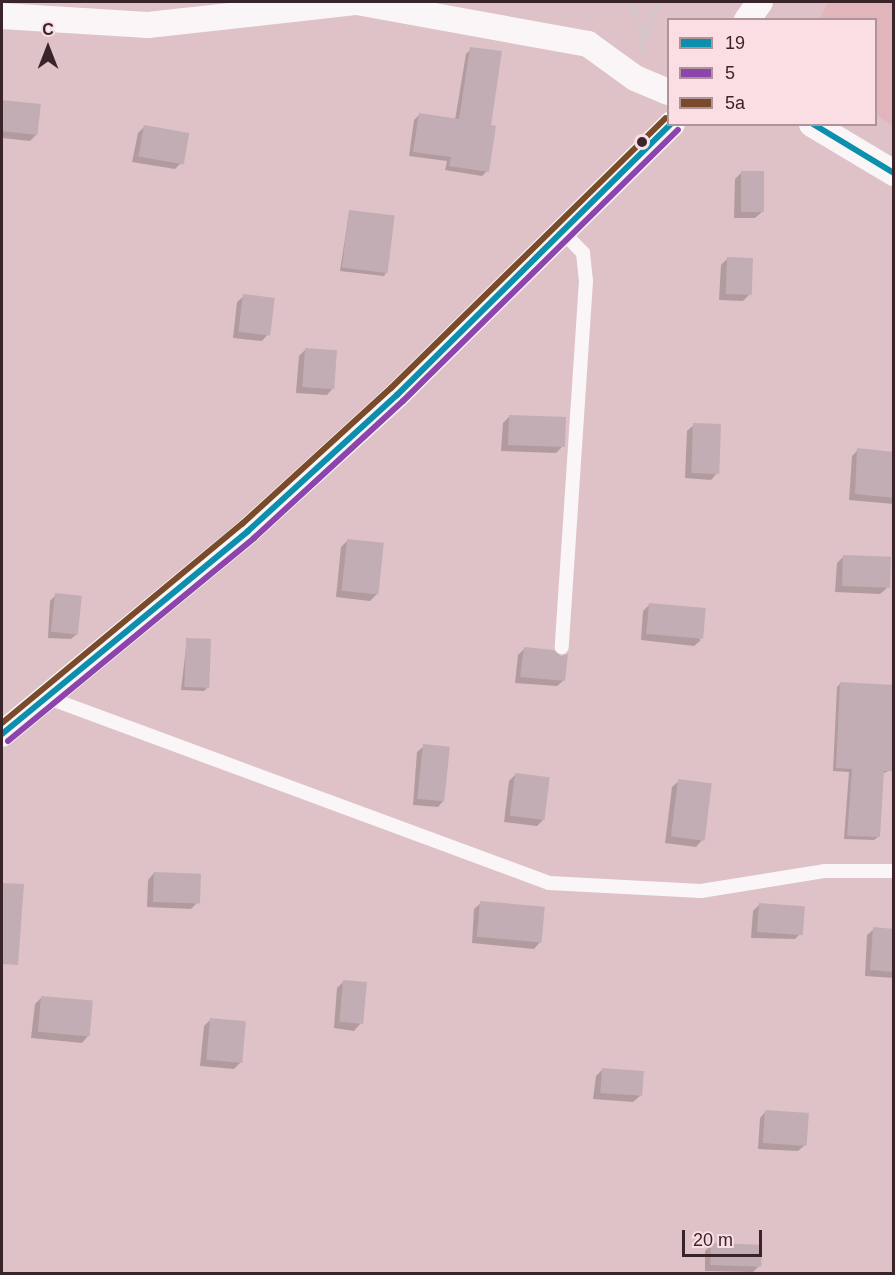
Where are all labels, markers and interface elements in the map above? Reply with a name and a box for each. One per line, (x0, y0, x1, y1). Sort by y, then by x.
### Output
north arrow (18, 18, 78, 78)
legend (667, 18, 877, 126)
text: С (42, 21, 54, 38)
text: 19 (725, 33, 745, 53)
text: 5 (725, 63, 735, 83)
text: 5а (725, 93, 745, 113)
unlabelled marker (636, 136, 648, 148)
scale bar (685, 1218, 764, 1256)
text: 20 m (693, 1230, 733, 1250)

